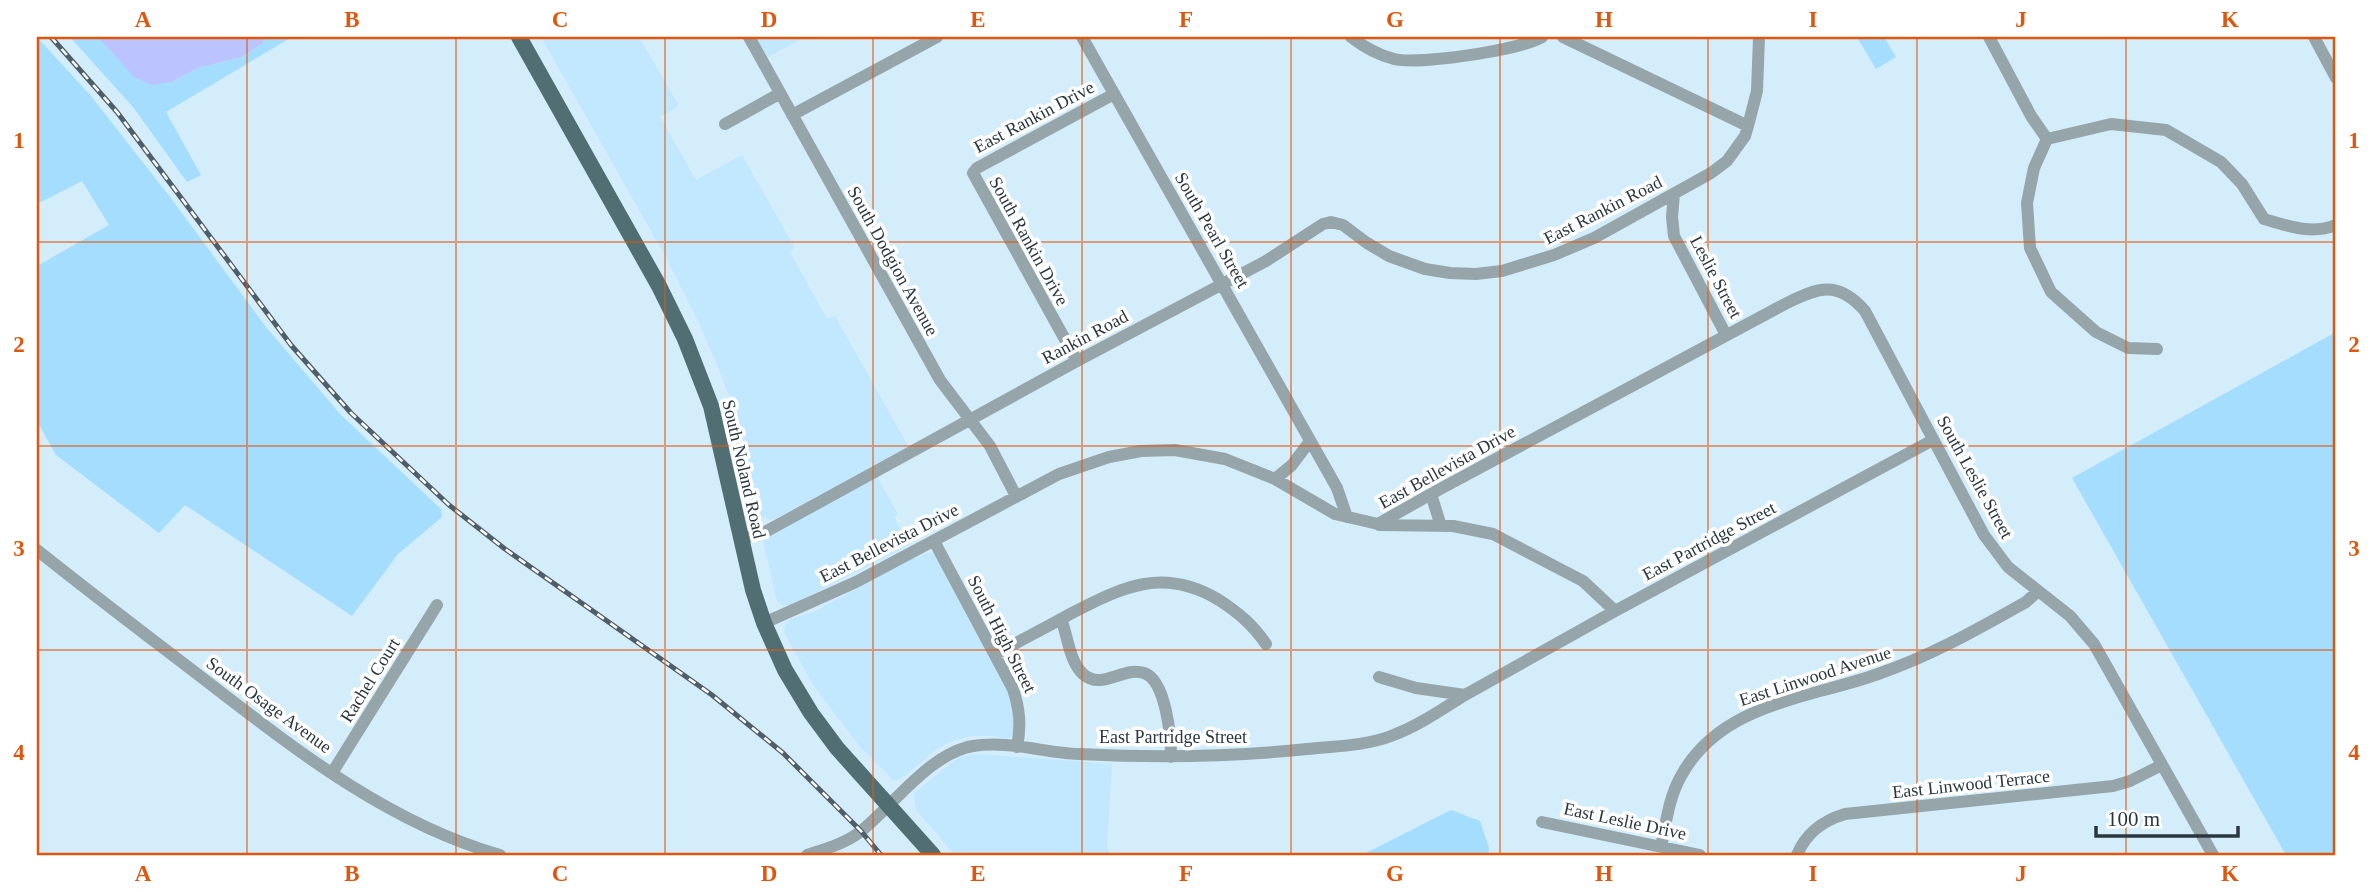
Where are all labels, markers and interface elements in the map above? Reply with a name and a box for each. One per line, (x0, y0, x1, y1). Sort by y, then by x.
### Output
text: A (135, 7, 152, 32)
text: B (344, 7, 360, 32)
text: C (552, 7, 568, 32)
text: D (761, 7, 777, 32)
text: E (970, 7, 986, 32)
text: F (1179, 7, 1193, 32)
text: G (1386, 7, 1404, 32)
text: H (1595, 7, 1613, 32)
text: I (1809, 7, 1818, 32)
text: J (2015, 7, 2027, 32)
text: K (2221, 7, 2239, 32)
street label: East Rankin Drive (971, 77, 1097, 157)
text: 1 (13, 128, 25, 153)
text: 1 (2348, 128, 2360, 153)
street label: South Pearl Street (1171, 169, 1253, 291)
street label: East Rankin Road (1541, 172, 1665, 248)
street label: South Rankin Drive (985, 173, 1073, 309)
street label: South Dodgion Avenue (844, 183, 942, 339)
street label: Leslie Street (1686, 232, 1746, 322)
street label: Rankin Road (1039, 306, 1131, 368)
text: 2 (13, 332, 25, 357)
text: 2 (2348, 332, 2360, 357)
street label: South Noland Road (718, 398, 770, 540)
street label: South Leslie Street (1933, 412, 2017, 542)
street label: East Bellevista Drive (1375, 421, 1519, 513)
street label: East Partridge Street (1639, 497, 1779, 585)
street label: East Bellevista Drive (816, 499, 962, 587)
text: 3 (13, 536, 25, 561)
text: 3 (2348, 536, 2360, 561)
street label: South High Street (964, 572, 1040, 696)
street label: Rachel Court (336, 634, 404, 726)
street label: East Linwood Avenue (1736, 642, 1894, 710)
street label: South Osage Avenue (203, 653, 335, 757)
street label: East Partridge Street (1099, 727, 1247, 747)
text: 4 (13, 740, 25, 765)
text: 4 (2348, 740, 2360, 765)
street label: East Linwood Terrace (1891, 766, 2051, 802)
scale bar (2096, 794, 2238, 838)
street label: East Leslie Drive (1562, 798, 1688, 844)
text: 100 m (2107, 807, 2160, 831)
text: A (135, 861, 152, 886)
text: B (344, 861, 360, 886)
text: C (552, 861, 568, 886)
text: D (761, 861, 777, 886)
text: E (970, 861, 986, 886)
text: F (1179, 861, 1193, 886)
text: G (1386, 861, 1404, 886)
text: H (1595, 861, 1613, 886)
text: I (1809, 861, 1818, 886)
text: J (2015, 861, 2027, 886)
text: K (2221, 861, 2239, 886)

